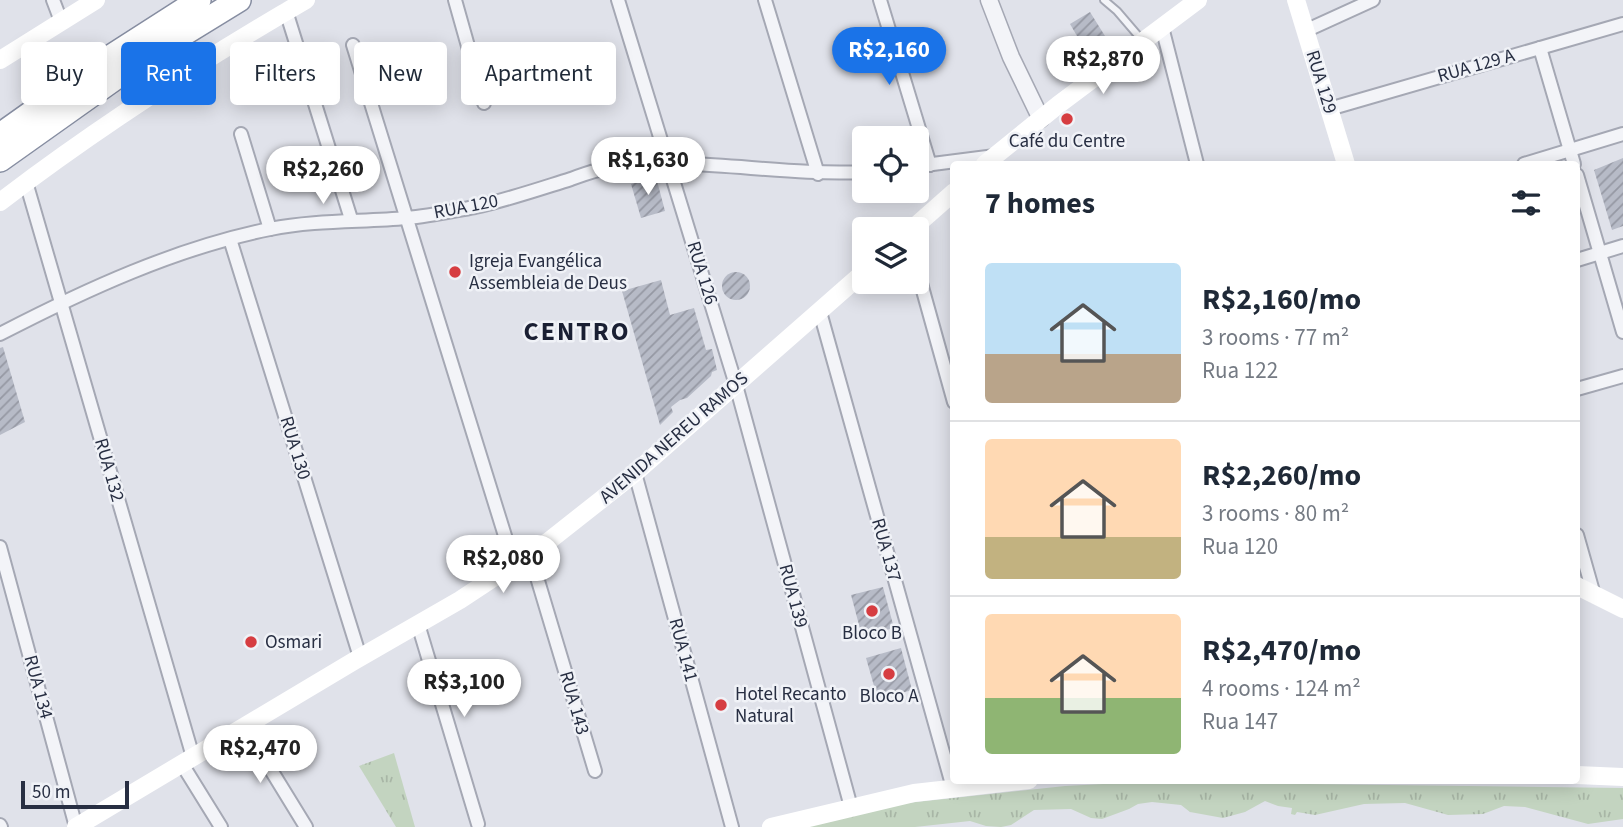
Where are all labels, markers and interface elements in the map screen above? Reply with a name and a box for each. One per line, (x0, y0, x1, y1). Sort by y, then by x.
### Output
pin: R$2,160 (824, 28, 954, 87)
text: R$2,160 (848, 33, 930, 66)
pin: R$2,870 (1038, 36, 1168, 96)
chip: Buy (21, 42, 107, 105)
chip: Rent (121, 42, 216, 105)
chip: Filters (230, 42, 340, 105)
chip: New (354, 42, 447, 105)
chip: Apartment (461, 42, 616, 105)
text: R$2,870 (1062, 42, 1144, 75)
street label: RUA 129 A (1434, 42, 1518, 90)
street label: RUA 129 (1299, 47, 1343, 117)
marker: Café du Centre (1059, 111, 1075, 127)
map controls (852, 126, 929, 294)
button: locate (852, 126, 929, 203)
place label: Café du Centre (1009, 128, 1125, 155)
pin: R$1,630 (583, 138, 713, 197)
text: R$1,630 (607, 143, 689, 176)
pin: R$2,260 (258, 146, 388, 206)
text: R$2,260 (282, 152, 364, 185)
text: 7 homes (985, 182, 1095, 225)
icon: filters (1507, 184, 1545, 222)
street label: RUA 120 (431, 188, 501, 226)
button: layers (852, 217, 929, 294)
street label: RUA 126 (680, 238, 724, 308)
place label: Igreja Evangélica Assembleia de Deus (469, 248, 627, 297)
marker: Igreja Evangélica Assembleia de Deus (447, 264, 463, 280)
text: R$2,160/mo (1202, 278, 1361, 321)
icon: home (1041, 291, 1125, 375)
district label: CENTRO (524, 313, 630, 350)
text: 3 rooms · 77 m² (1202, 321, 1349, 354)
text: Rua 122 (1202, 354, 1278, 387)
street label: AVENIDA NEREU RAMOS (594, 366, 754, 510)
street label: RUA 130 (273, 413, 317, 483)
street label: RUA 132 (87, 435, 131, 505)
text: R$2,260/mo (1202, 454, 1361, 497)
icon: home (1041, 467, 1125, 551)
text: 3 rooms · 80 m² (1202, 497, 1349, 530)
street label: RUA 137 (864, 515, 908, 585)
text: Rua 120 (1202, 530, 1278, 563)
pin: R$2,080 (438, 536, 568, 595)
text: R$2,080 (462, 541, 544, 574)
street label: RUA 139 (772, 561, 814, 631)
marker: Bloco B (864, 603, 880, 619)
street label: RUA 141 (662, 615, 704, 685)
place label: Bloco B (842, 620, 902, 647)
place label: Osmari (265, 629, 322, 656)
text: R$2,470/mo (1202, 629, 1361, 672)
marker: Osmari (243, 634, 259, 650)
icon: home (1041, 642, 1125, 726)
street label: RUA 134 (17, 652, 59, 722)
pin: R$3,100 (399, 660, 529, 719)
text: R$3,100 (423, 665, 505, 698)
marker: Bloco A (881, 666, 897, 682)
street label: RUA 143 (552, 668, 596, 738)
text: 4 rooms · 124 m² (1202, 672, 1361, 705)
place label: Hotel Recanto Natural (735, 681, 847, 730)
place label: Bloco A (860, 683, 919, 710)
marker: Hotel Recanto Natural (713, 697, 729, 713)
text: Rua 147 (1202, 705, 1278, 738)
pin: R$2,470 (195, 726, 325, 785)
text: R$2,470 (219, 731, 301, 764)
scale bar (21, 778, 130, 810)
text: 50 m (32, 779, 70, 806)

